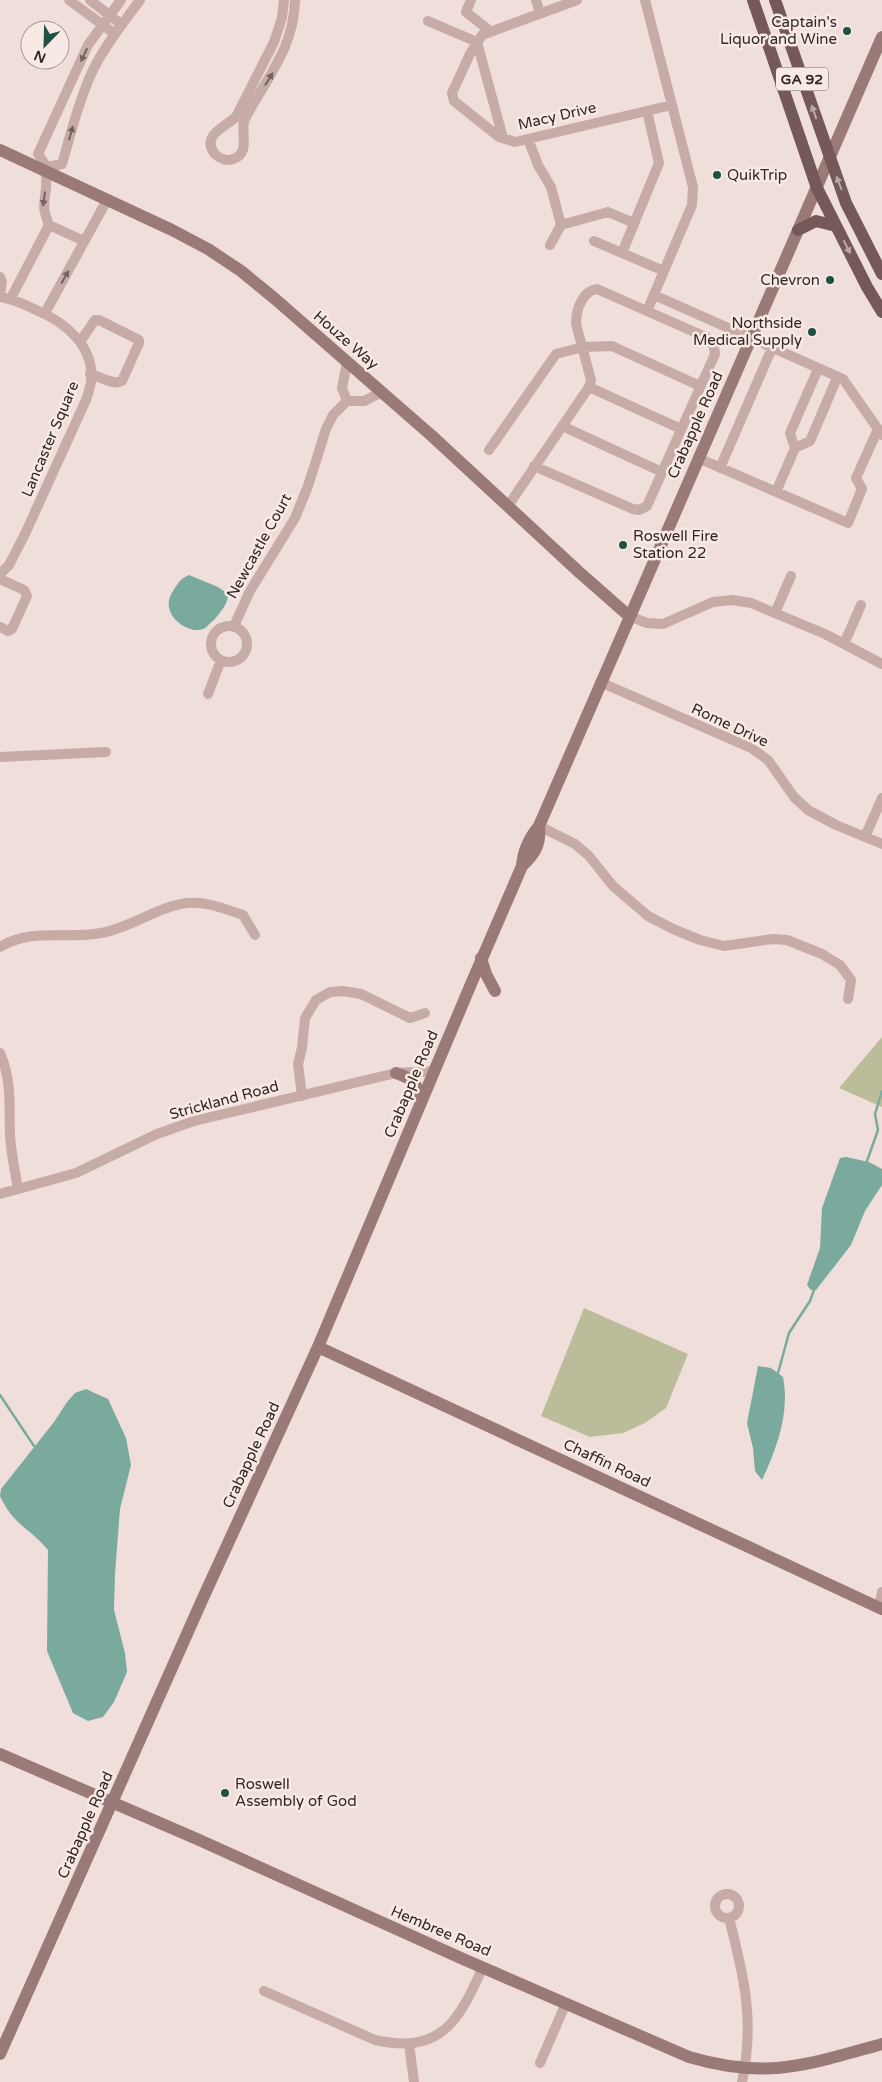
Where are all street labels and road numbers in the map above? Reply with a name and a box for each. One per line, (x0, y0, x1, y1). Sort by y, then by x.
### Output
road number: GA 92 (776, 68, 828, 90)
street label: Macy Drive (516, 98, 598, 134)
street label: Houze Way (310, 307, 382, 373)
street label: Crabapple Road (663, 369, 727, 481)
street label: Lancaster Square (18, 378, 82, 500)
street label: Newcastle Court (223, 490, 295, 602)
street label: Rome Drive (689, 699, 771, 751)
street label: Crabapple Road (380, 1027, 442, 1141)
street label: Strickland Road (167, 1077, 281, 1123)
street label: Crabapple Road (219, 1399, 283, 1511)
street label: Chaffin Road (561, 1435, 653, 1491)
street label: Crabapple Road (53, 1769, 117, 1881)
street label: Hembree Road (388, 1902, 494, 1960)

